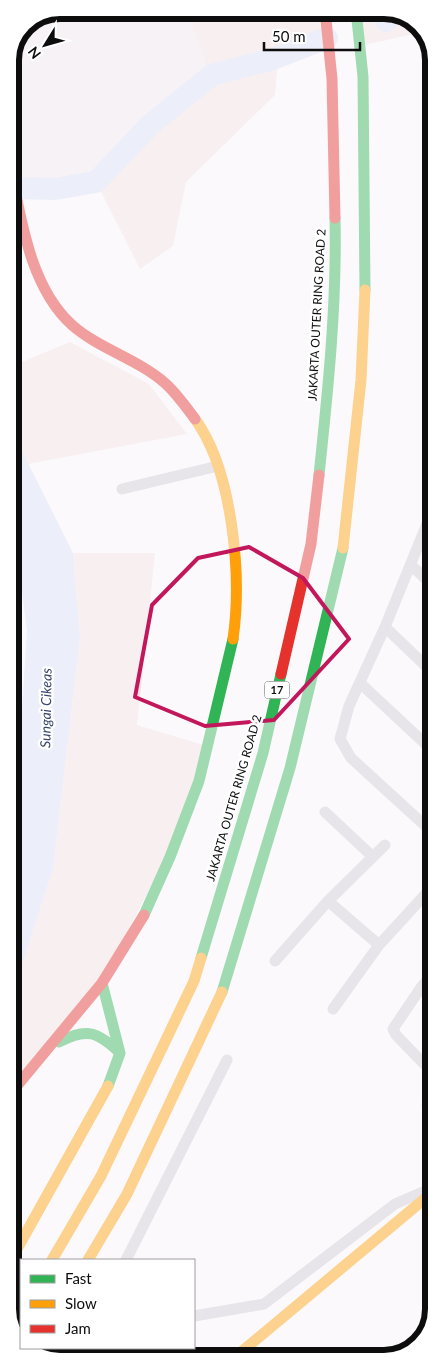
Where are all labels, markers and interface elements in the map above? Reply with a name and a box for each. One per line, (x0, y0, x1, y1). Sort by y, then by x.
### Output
north arrow (20, 20, 70, 70)
scale bar (264, 20, 360, 52)
text: 50 m (272, 27, 306, 45)
text: N (24, 44, 44, 63)
street label: JAKARTA OUTER RING ROAD 2 (304, 228, 329, 401)
water label: Sungai Cikeas (36, 668, 55, 748)
road number: 17 (264, 682, 290, 698)
street label: JAKARTA OUTER RING ROAD 2 (203, 713, 265, 883)
legend (20, 1259, 195, 1349)
text: Fast (65, 1269, 92, 1287)
text: Slow (65, 1294, 97, 1312)
text: Jam (65, 1319, 91, 1337)

